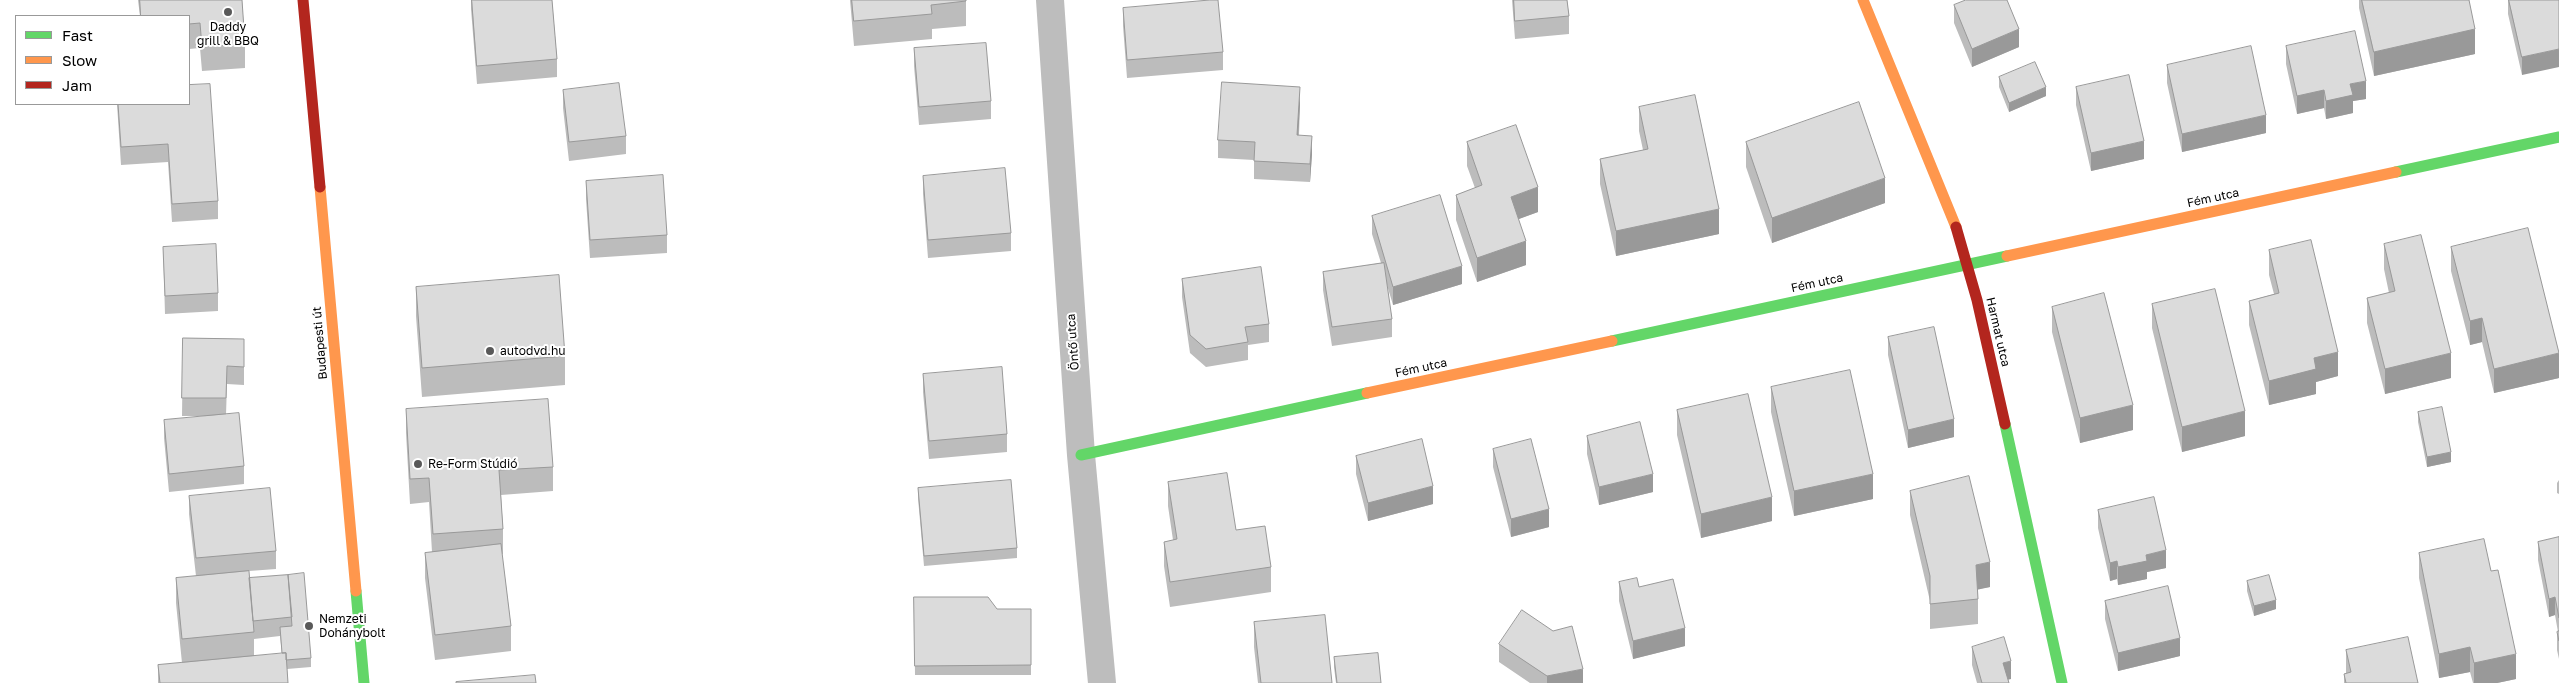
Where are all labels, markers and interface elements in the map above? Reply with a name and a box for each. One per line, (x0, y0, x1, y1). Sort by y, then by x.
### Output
marker: Daddy grill & BBQ (222, 6, 234, 18)
legend (15, 15, 190, 105)
place label: Daddy grill & BBQ (197, 20, 259, 48)
text: Fast (62, 26, 93, 44)
text: Slow (62, 51, 97, 69)
text: Jam (62, 76, 92, 94)
street label: Fém utca (2186, 185, 2240, 211)
street label: Fém utca (1790, 270, 1844, 296)
street label: Harmat utca (1983, 296, 2013, 368)
street label: Budapesti út (310, 306, 330, 380)
street label: Öntő utca (1064, 313, 1082, 371)
place label: autodvd.hu (500, 344, 566, 358)
marker: autodvd.hu (484, 345, 496, 357)
street label: Fém utca (1394, 355, 1448, 381)
place label: Re-Form Stúdió (428, 457, 517, 471)
marker: Re-Form Stúdió (412, 458, 424, 470)
place label: Nemzeti Dohánybolt (319, 612, 386, 640)
marker: Nemzeti Dohánybolt (303, 620, 315, 632)

